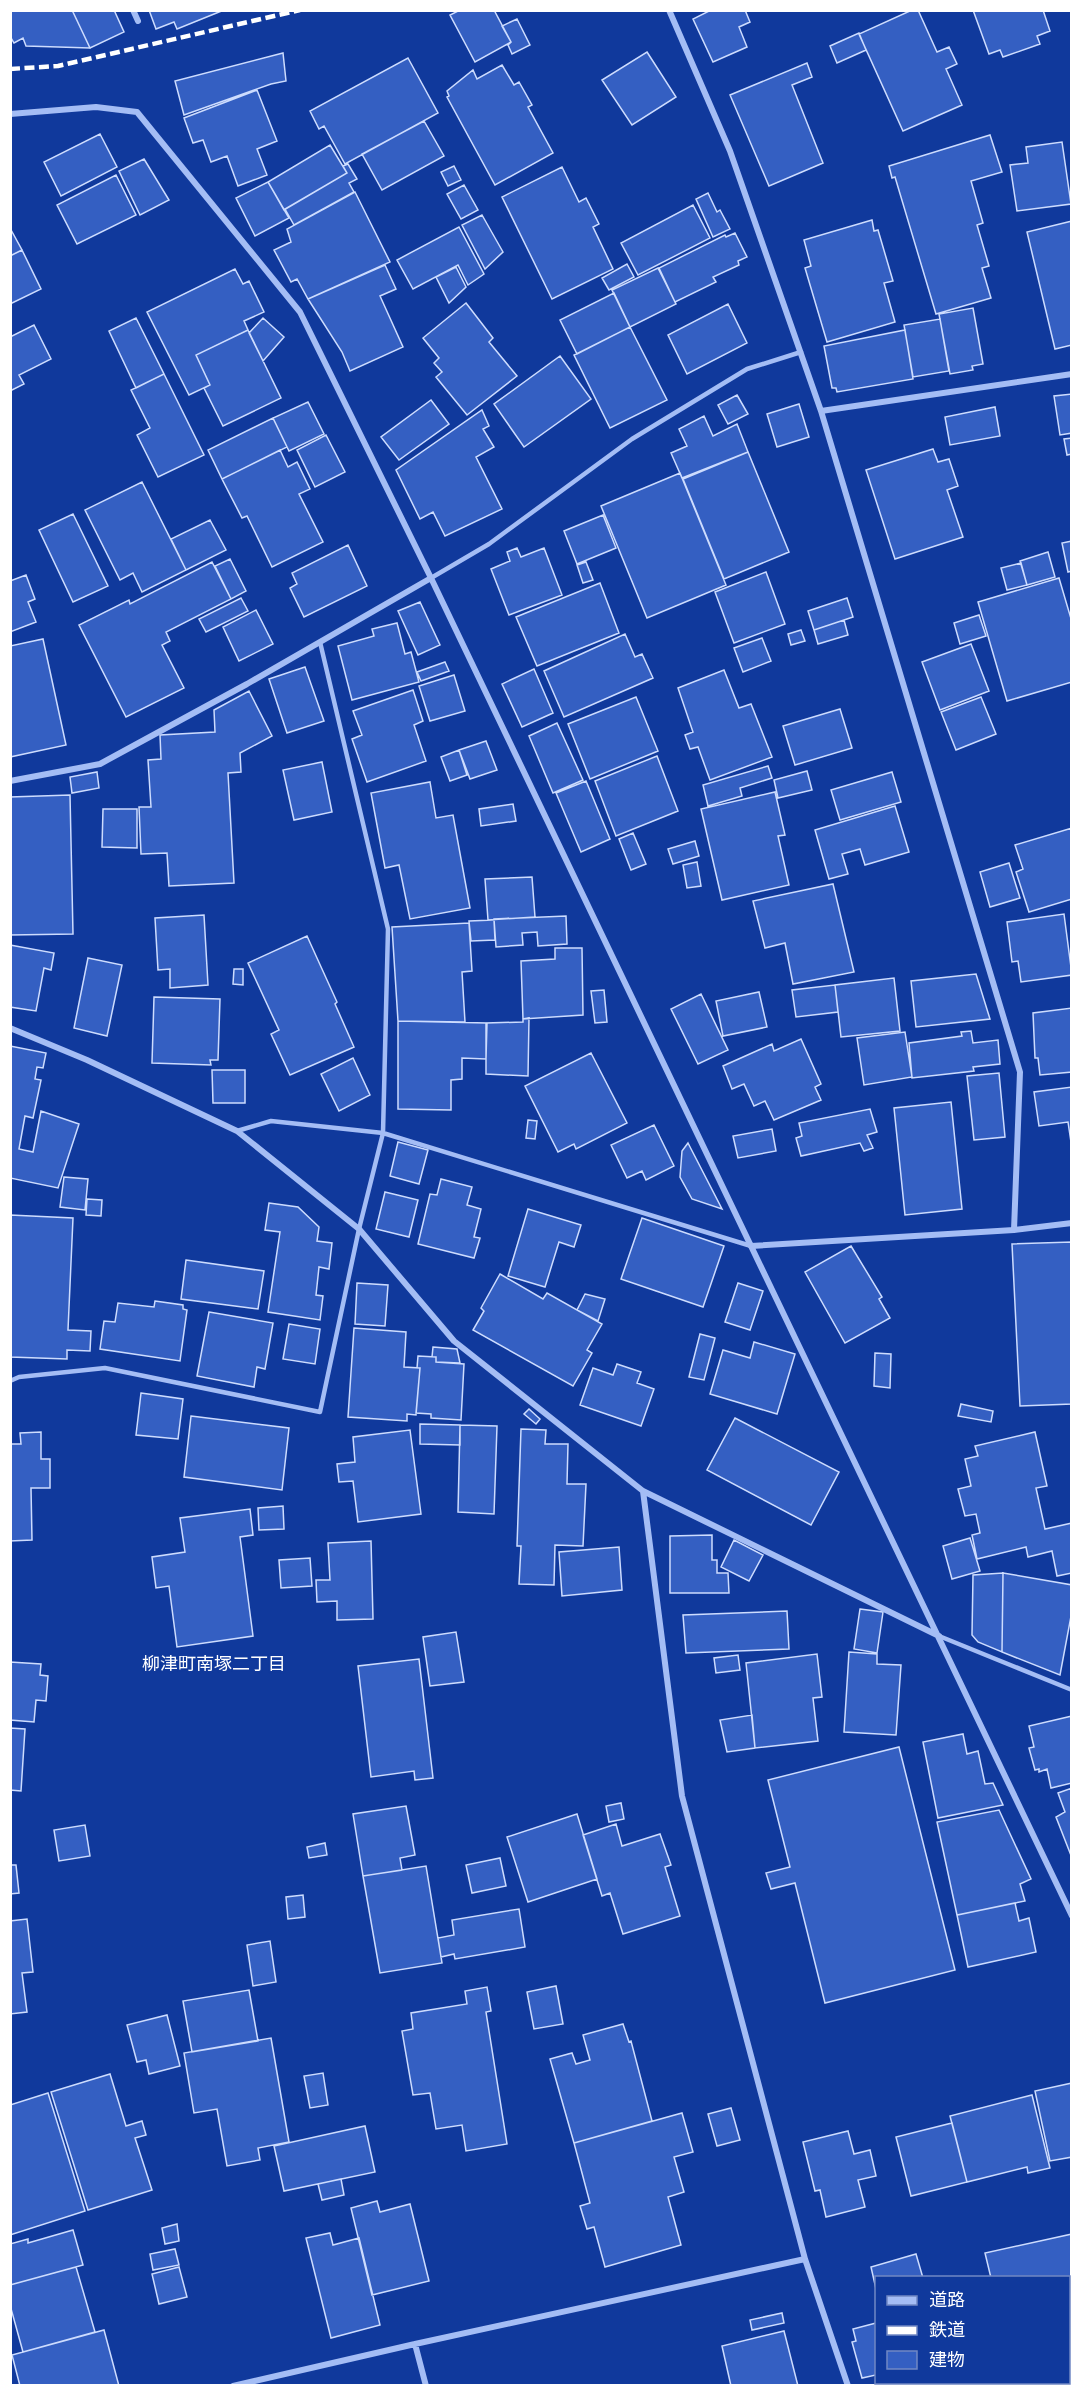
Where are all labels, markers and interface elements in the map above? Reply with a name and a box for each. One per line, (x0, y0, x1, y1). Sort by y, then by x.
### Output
district label: 柳津町南塚二丁目 (142, 1653, 286, 1675)
legend (875, 2276, 1070, 2384)
text: 道路 (929, 2289, 965, 2311)
text: 鉄道 (929, 2319, 965, 2341)
text: 建物 (929, 2349, 965, 2371)

